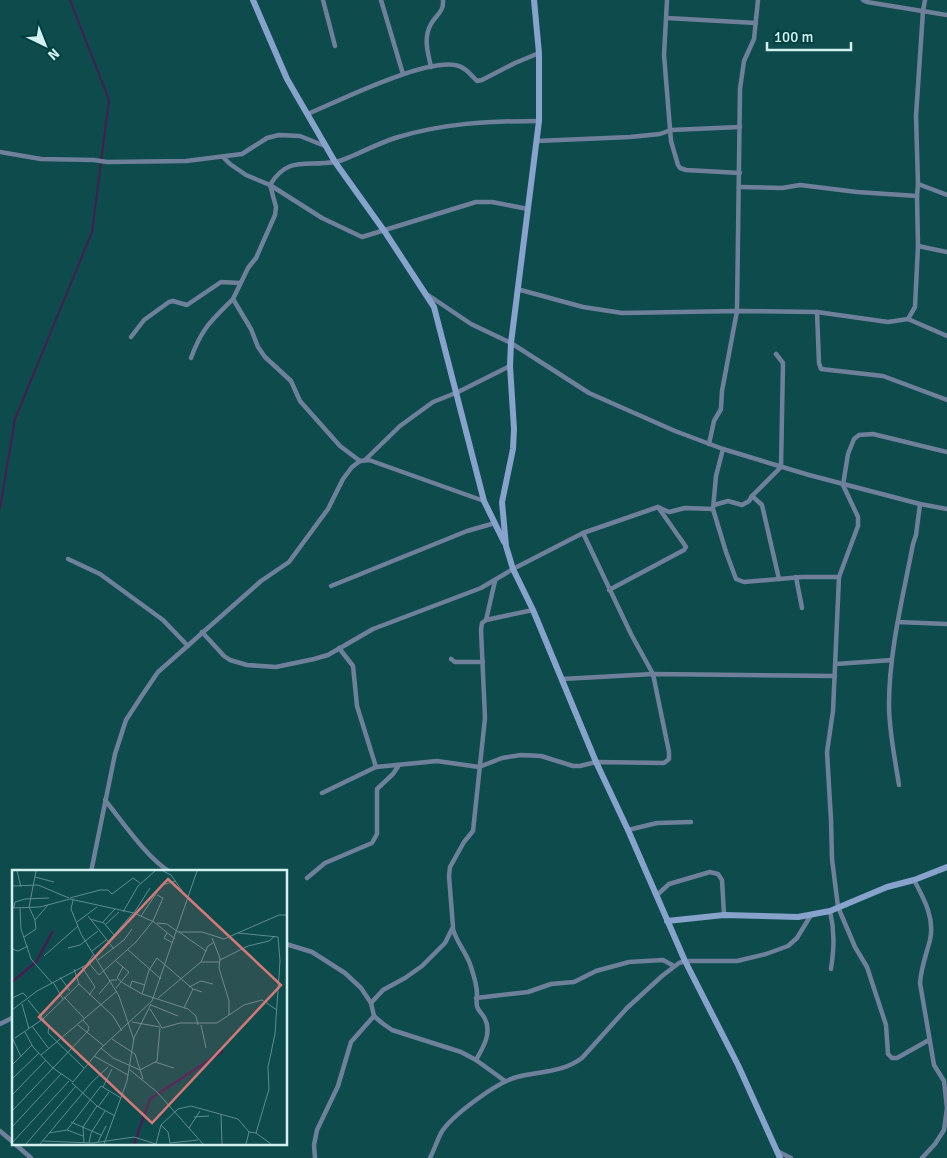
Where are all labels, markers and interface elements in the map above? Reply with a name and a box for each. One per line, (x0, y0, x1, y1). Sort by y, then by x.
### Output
north arrow (20, 20, 70, 70)
scale bar (767, 20, 851, 52)
text: 100 m (774, 28, 814, 46)
text: N (44, 45, 63, 64)
inset map (12, 870, 288, 1146)

